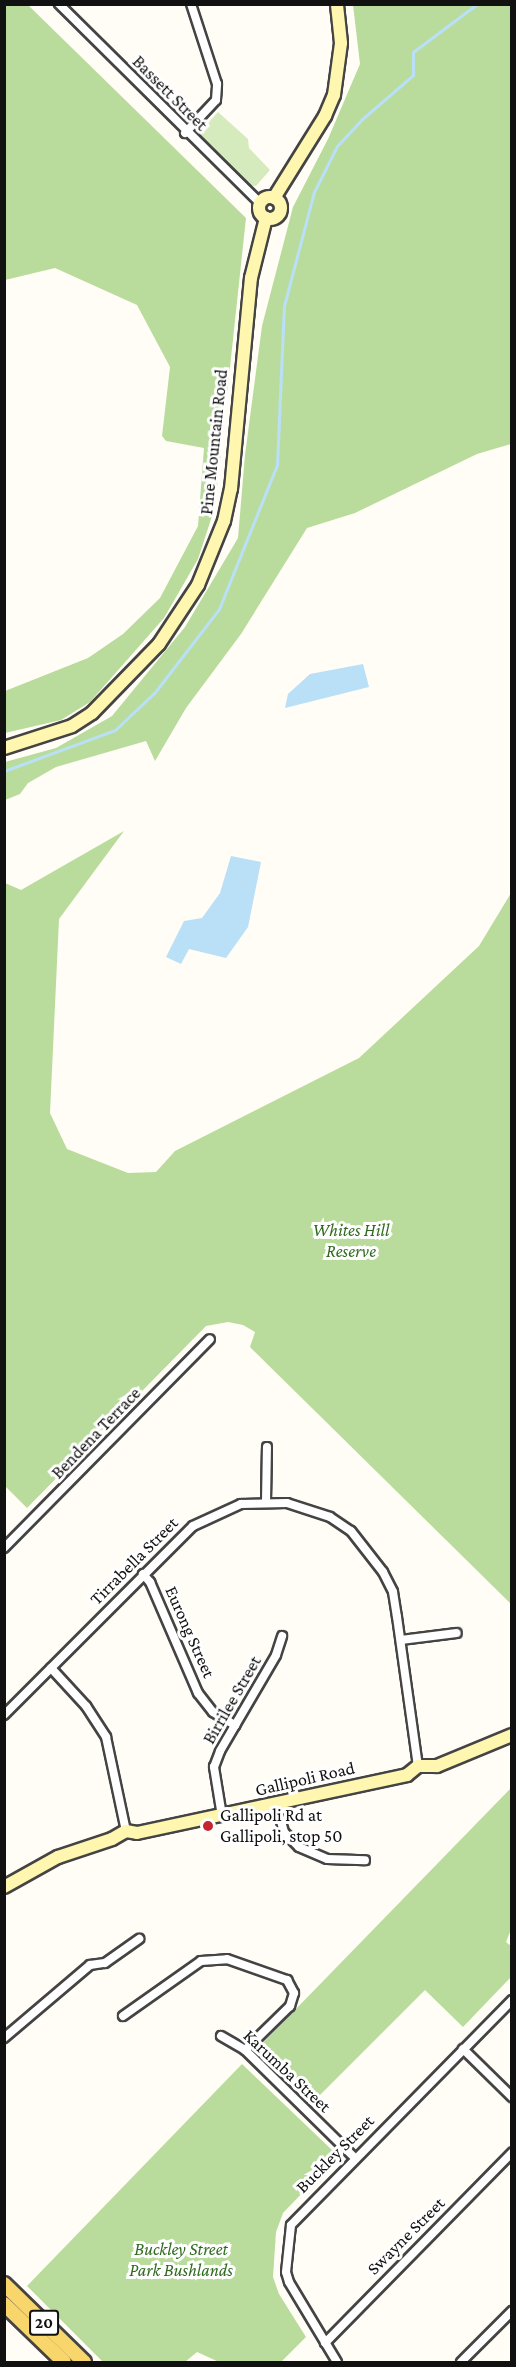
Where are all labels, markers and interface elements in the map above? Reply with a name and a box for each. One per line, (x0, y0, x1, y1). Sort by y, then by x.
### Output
street label: Bassett Street (128, 51, 212, 135)
street label: Pine Mountain Road (196, 368, 232, 516)
park label: Whites Hill Reserve (313, 1220, 389, 1262)
street label: Bendena Terrace (47, 1383, 145, 1483)
street label: Tirrabella Street (85, 1512, 183, 1610)
street label: Eurong Street (160, 1583, 220, 1681)
street label: Birrilee Street (198, 1652, 266, 1748)
street label: Gallipoli Road (253, 1757, 357, 1801)
place label: Gallipoli Rd at Gallipoli, stop 50 (220, 1805, 343, 1848)
marker: Gallipoli Rd at Gallipoli, stop 50 (201, 1819, 215, 1833)
street label: Karumba Street (239, 2025, 335, 2117)
street label: Buckley Street (291, 2110, 379, 2198)
street label: Swayne Street (363, 2193, 449, 2279)
park label: Buckley Street Park Bushlands (129, 2239, 233, 2282)
road number: 20 (29, 2310, 59, 2336)

